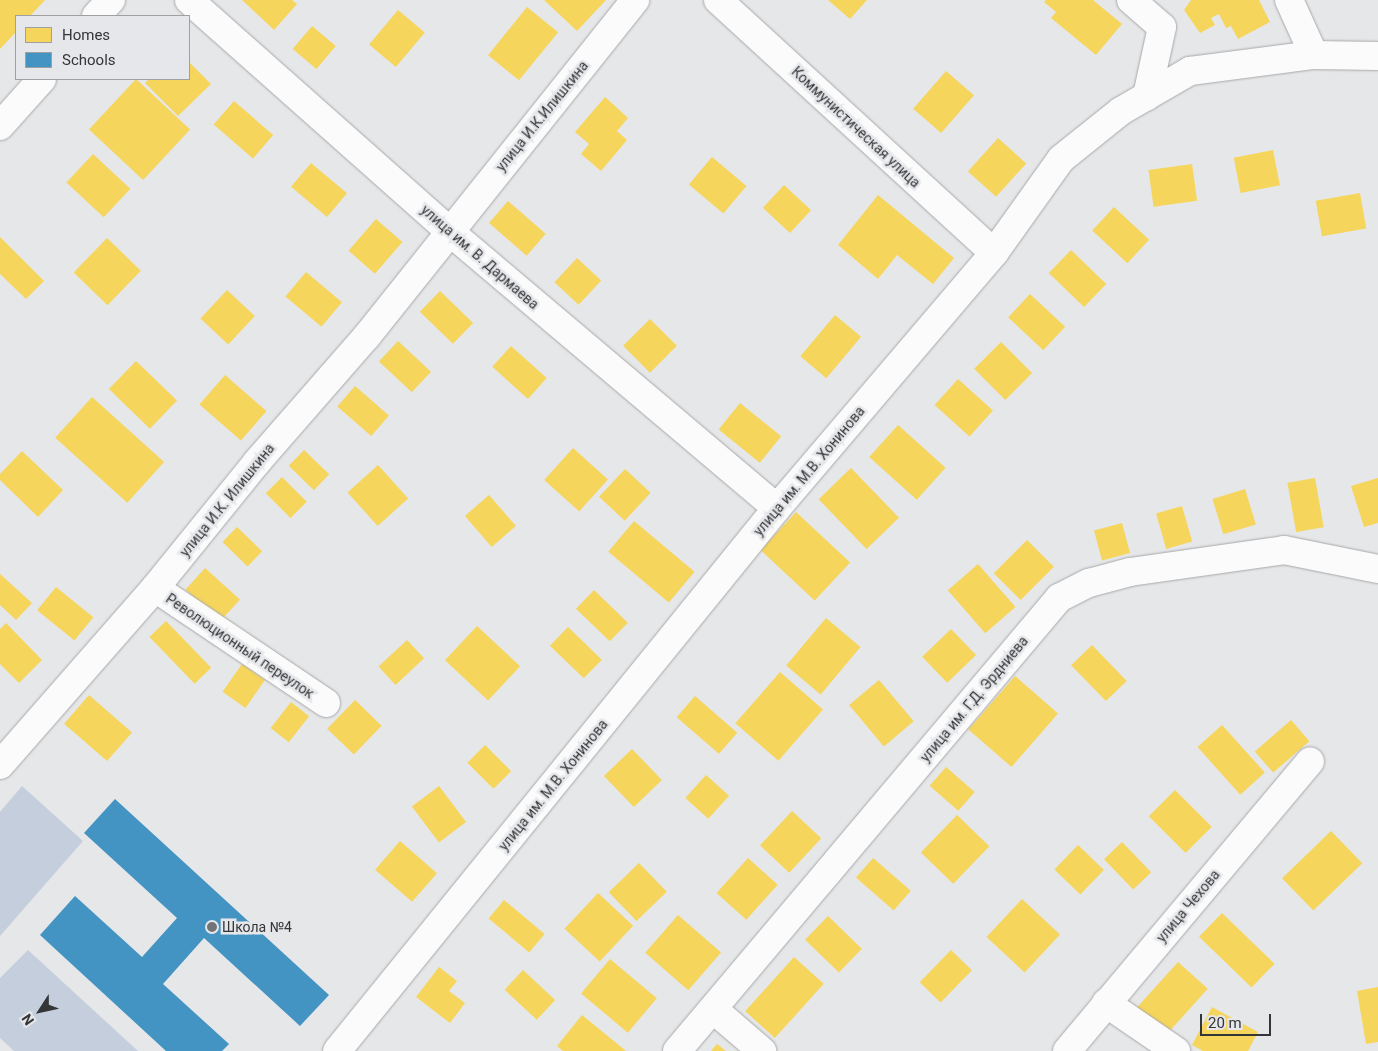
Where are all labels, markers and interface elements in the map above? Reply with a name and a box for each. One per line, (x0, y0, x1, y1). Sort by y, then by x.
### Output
legend (15, 15, 190, 80)
text: Homes (62, 26, 110, 44)
text: Schools (62, 51, 116, 69)
street label: улица И.К.Илишкина (492, 57, 592, 175)
street label: Коммунистическая улица (788, 63, 924, 191)
street label: улица им. В. Дармаева (418, 201, 542, 313)
street label: улица им. М.В. Хонинова (750, 403, 868, 539)
street label: улица И.К. Илишкина (176, 440, 278, 560)
street label: Революционный переулок (163, 590, 317, 702)
street label: улица им. Г.Д. Эрдниева (917, 633, 1031, 765)
street label: улица им. М.В. Хонинова (495, 716, 611, 854)
street label: улица Чехова (1153, 866, 1223, 946)
place label: Школа №4 (222, 919, 292, 935)
marker: Школа №4 (206, 921, 218, 933)
north arrow (15, 986, 65, 1036)
scale bar (1203, 1004, 1274, 1036)
text: N (18, 1011, 37, 1028)
text: 20 m (1208, 1014, 1242, 1032)

